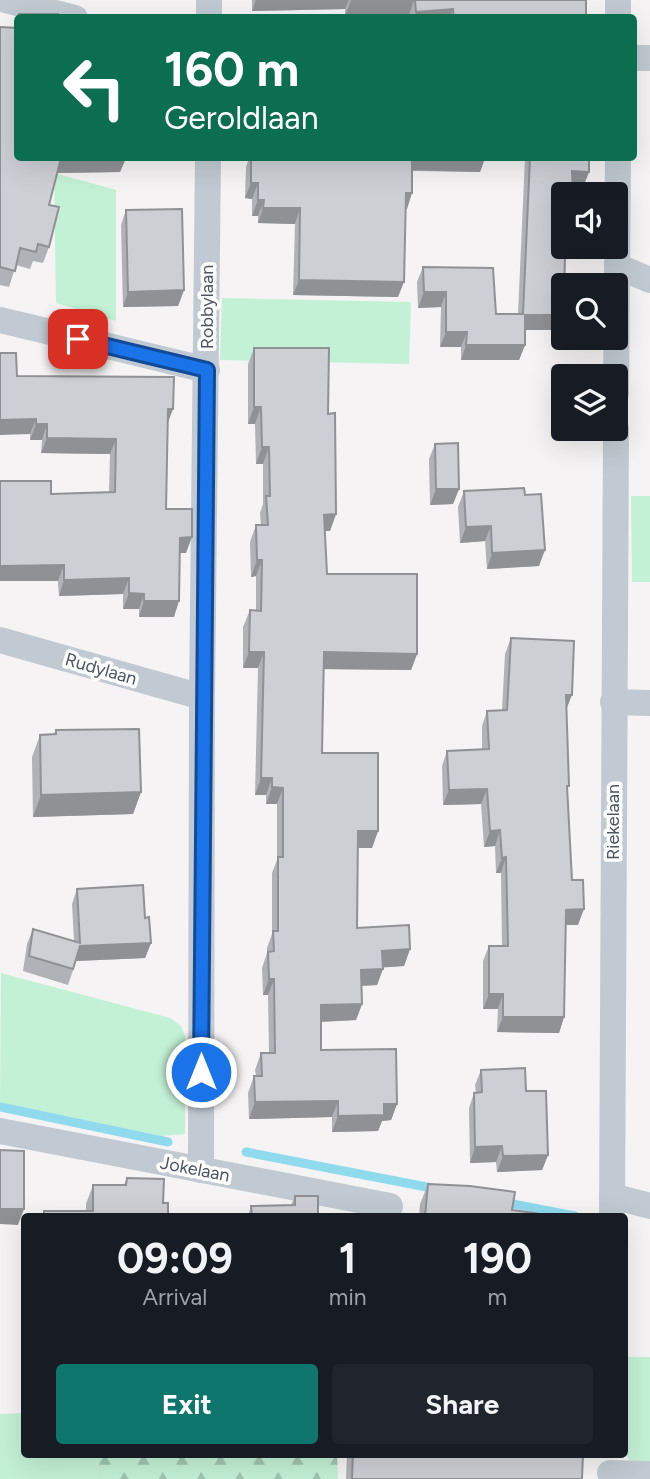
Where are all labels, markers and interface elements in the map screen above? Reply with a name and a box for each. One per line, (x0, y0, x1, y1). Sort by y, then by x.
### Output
text: 160 m (164, 39, 299, 98)
icon: left (49, 42, 140, 133)
text: Geroldlaan (164, 99, 319, 137)
map controls (551, 182, 628, 441)
button: sound (551, 182, 628, 259)
street label: Robbylaan (196, 265, 218, 349)
button: search (551, 273, 628, 350)
pin (48, 309, 108, 369)
icon: arrive (59, 320, 97, 358)
button: layers (551, 364, 628, 441)
street label: Rudylaan (63, 648, 139, 690)
street label: Riekelaan (602, 784, 624, 860)
position arrow (164, 1035, 238, 1109)
street label: Jokelaan (158, 1151, 232, 1187)
text: 09:09 (117, 1233, 233, 1284)
text: 1 (339, 1233, 357, 1284)
text: 190 (463, 1233, 532, 1284)
text: Arrival (142, 1283, 207, 1311)
text: min (329, 1283, 367, 1311)
text: m (488, 1283, 507, 1311)
button: Exit (56, 1364, 318, 1444)
button: Share (332, 1364, 593, 1444)

